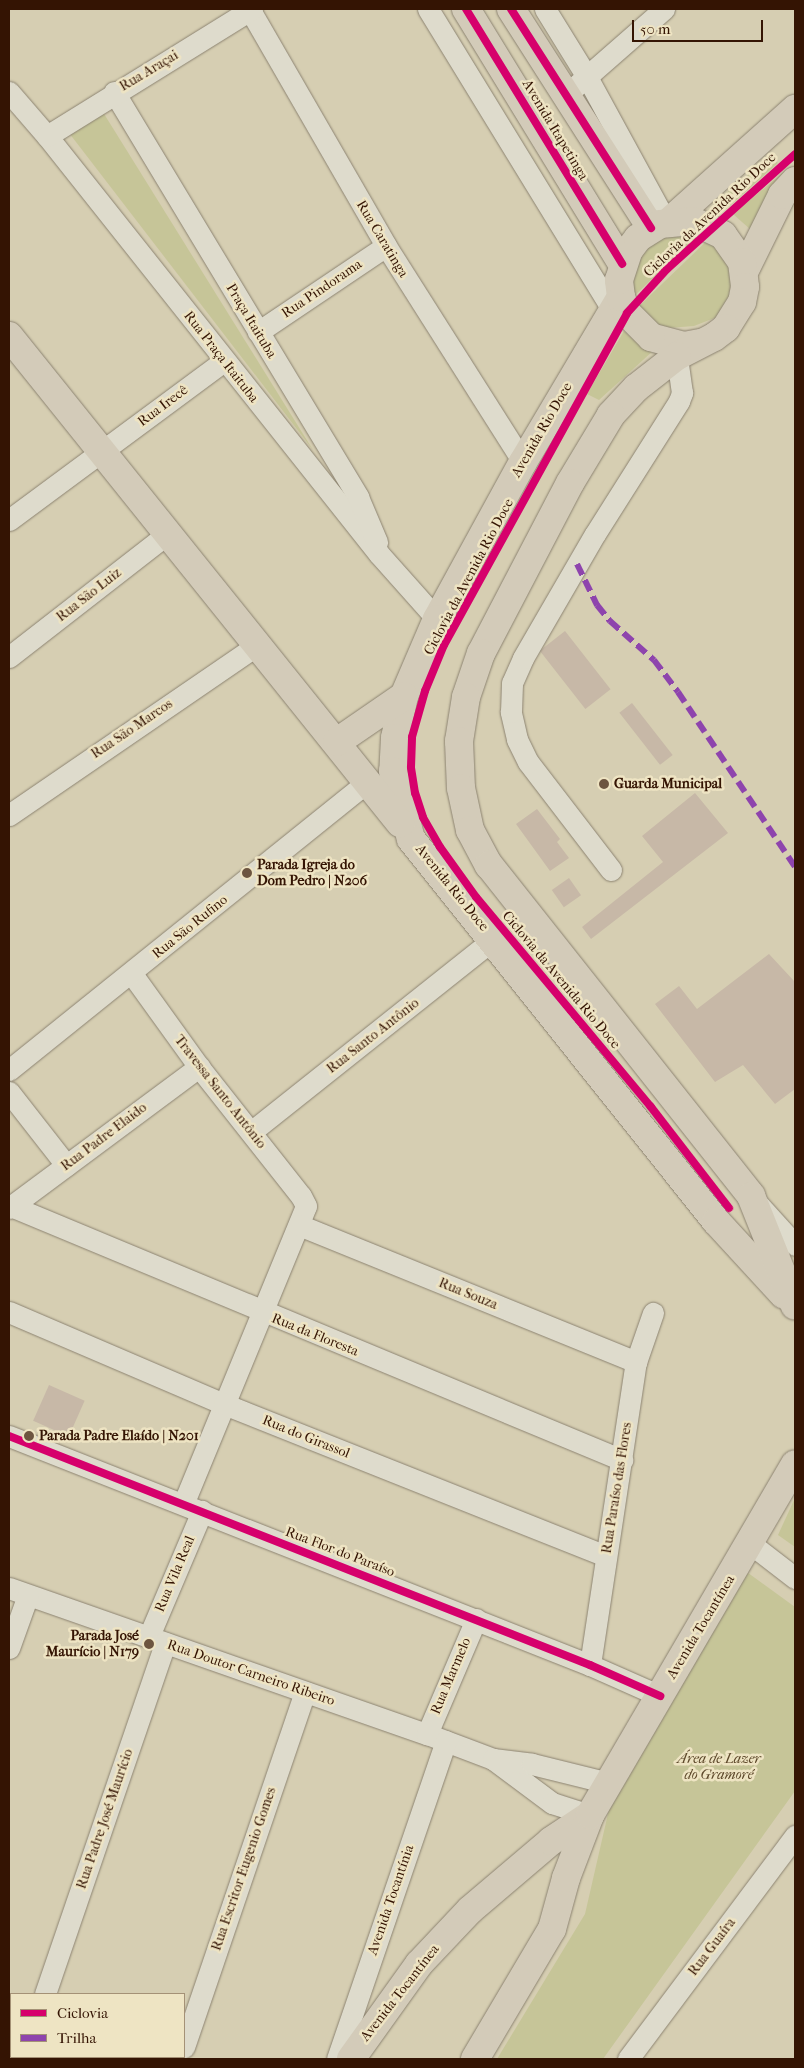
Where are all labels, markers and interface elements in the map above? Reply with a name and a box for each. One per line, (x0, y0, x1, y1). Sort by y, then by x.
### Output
scale bar (634, 10, 765, 42)
text: 50 m (640, 20, 670, 38)
street label: Rua Araçai (117, 47, 181, 95)
street label: Avenida Itapetinga (518, 77, 592, 183)
street label: Ciclovia da Avenida Rio Doce (640, 149, 780, 281)
street label: Rua Caratinga (352, 197, 412, 281)
street label: Rua Pindorama (279, 256, 365, 322)
street label: Praça Itaituba (222, 281, 280, 361)
street label: Rua Praça Itaituba (180, 308, 262, 406)
street label: Avenida Rio Doce (508, 380, 576, 480)
street label: Rua Irecê (135, 382, 191, 430)
street label: Ciclovia da Avenida Rio Doce (421, 496, 517, 658)
street label: Rua São Luiz (53, 564, 125, 626)
street label: Rua São Marcos (88, 696, 176, 762)
place label: Guarda Municipal (614, 776, 722, 792)
marker: Guarda Municipal (598, 778, 610, 790)
street label: Avenida Rio Doce (412, 841, 492, 935)
place label: Parada Igreja do Dom Pedro | N206 (257, 857, 367, 890)
marker: Parada Igreja do Dom Pedro | N206 (241, 867, 253, 879)
street label: Rua São Rufino (149, 892, 231, 962)
street label: Ciclovia da Avenida Rio Doce (498, 908, 624, 1052)
street label: Rua Santo Antônio (323, 995, 423, 1077)
street label: Travessa Santo Antônio (170, 1032, 270, 1152)
street label: Rua Padre Elaido (58, 1099, 150, 1175)
street label: Rua Souza (436, 1275, 500, 1313)
street label: Rua da Floresta (269, 1310, 361, 1360)
street label: Rua do Girassol (260, 1412, 352, 1462)
street label: Rua Paraíso das Flores (598, 1421, 636, 1555)
place label: Parada Padre Elaído | N201 (39, 1428, 199, 1444)
marker: Parada Padre Elaído | N201 (23, 1430, 35, 1442)
street label: Rua Flor do Paraíso (283, 1523, 397, 1581)
street label: Rua Vila Real (151, 1533, 199, 1615)
street label: Avenida Tocantínea (663, 1572, 739, 1682)
place label: Parada José Maurício | N179 (46, 1628, 139, 1660)
street label: Rua Marmelo (427, 1635, 475, 1717)
street label: Rua Doutor Carneiro Ribeiro (165, 1636, 337, 1710)
marker: Parada José Maurício | N179 (143, 1638, 155, 1650)
street label: Rua Padre José Maurício (73, 1747, 137, 1891)
park label: Área de Lazer do Gramoré (677, 1751, 761, 1784)
street label: Rua Escritor Eugenio Gomes (208, 1785, 280, 1953)
street label: Avenida Tocantínia (364, 1843, 418, 1957)
street label: Rua Guaíra (685, 1915, 739, 1979)
street label: Avenida Tocantínea (357, 1941, 443, 2045)
legend (10, 1993, 185, 2058)
text: Ciclovia (57, 2004, 108, 2022)
text: Trilha (57, 2029, 96, 2047)

